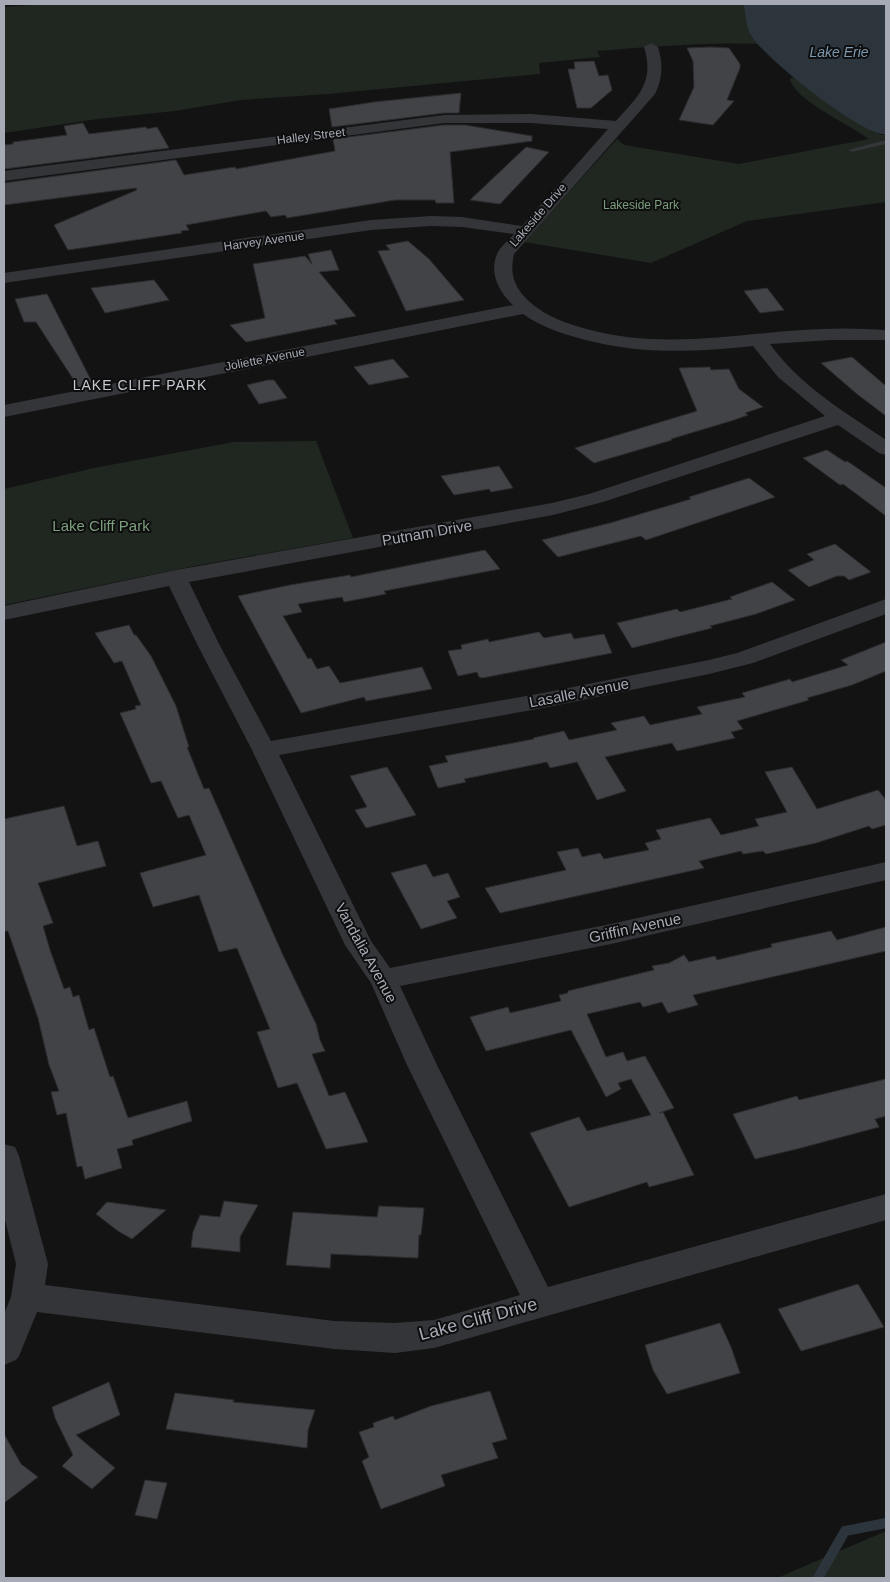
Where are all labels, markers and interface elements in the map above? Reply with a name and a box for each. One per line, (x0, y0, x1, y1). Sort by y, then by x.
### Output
water label: Lake Erie (809, 44, 869, 60)
street label: Halley Street (276, 125, 347, 147)
street label: Lakeside Drive (507, 180, 570, 250)
park label: Lakeside Park (603, 198, 680, 212)
street label: Harvey Avenue (223, 228, 305, 254)
street label: Joliette Avenue (224, 344, 306, 374)
district label: LAKE CLIFF PARK (73, 377, 207, 393)
street label: Putnam Drive (381, 516, 473, 549)
park label: Lake Cliff Park (52, 517, 150, 534)
street label: Lasalle Avenue (527, 674, 630, 711)
street label: Vandalia Avenue (332, 900, 401, 1006)
street label: Griffin Avenue (587, 909, 682, 946)
street label: Lake Cliff Drive (417, 1294, 539, 1344)

